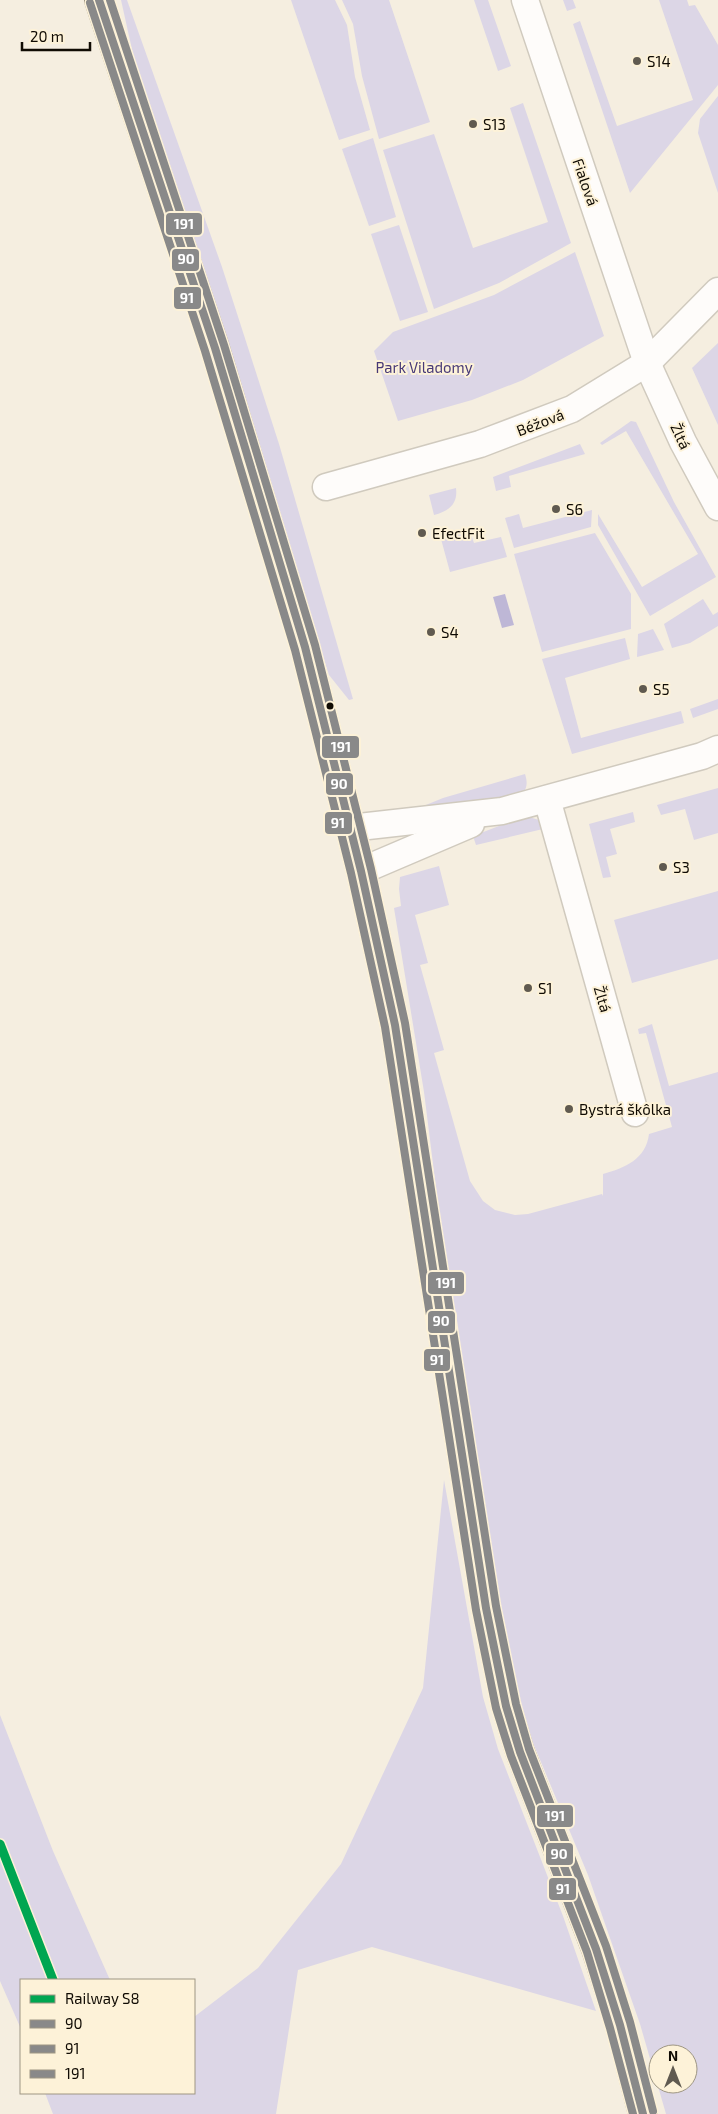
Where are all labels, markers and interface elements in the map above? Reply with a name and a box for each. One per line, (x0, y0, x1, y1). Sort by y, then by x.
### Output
scale bar (22, 20, 90, 52)
text: 20 m (30, 27, 64, 45)
place label: S14 (647, 52, 671, 70)
marker: S14 (631, 55, 643, 67)
place label: S13 (483, 115, 506, 133)
marker: S13 (467, 118, 479, 130)
street label: Fialová (570, 156, 602, 208)
line badge: 191 (165, 212, 203, 236)
text: 191 (174, 215, 194, 232)
line badge: 90 (171, 248, 200, 272)
text: 90 (177, 250, 195, 267)
line badge: 91 (173, 286, 202, 310)
text: 91 (180, 289, 194, 306)
park label: Park Viladomy (375, 358, 473, 376)
street label: Béžová (514, 405, 566, 439)
street label: Žltá (667, 420, 695, 452)
place label: S6 (566, 500, 583, 518)
marker: S6 (550, 503, 562, 515)
place label: EfectFit (432, 524, 485, 542)
marker: EfectFit (416, 527, 428, 539)
place label: S4 (441, 623, 459, 641)
marker: S4 (425, 626, 437, 638)
place label: S5 (653, 680, 669, 698)
marker: S5 (637, 683, 649, 695)
unlabelled marker (325, 701, 335, 711)
line badge: 191 (321, 735, 360, 759)
text: 191 (331, 738, 351, 755)
line badge: 90 (325, 772, 354, 796)
text: 90 (330, 775, 348, 792)
line badge: 91 (324, 811, 353, 835)
text: 91 (331, 814, 345, 831)
place label: S3 (673, 858, 690, 876)
marker: S3 (657, 861, 669, 873)
place label: S1 (538, 979, 552, 997)
marker: S1 (522, 982, 534, 994)
street label: Žltá (591, 984, 615, 1014)
place label: Bystrá škôlka (579, 1100, 671, 1118)
marker: Bystrá škôlka (563, 1103, 575, 1115)
line badge: 191 (427, 1271, 465, 1295)
text: 191 (436, 1274, 456, 1291)
line badge: 90 (427, 1310, 456, 1334)
text: 90 (432, 1312, 450, 1329)
line badge: 91 (423, 1348, 451, 1372)
text: 91 (430, 1351, 444, 1368)
line badge: 191 (536, 1804, 574, 1828)
text: 191 (545, 1807, 565, 1824)
line badge: 90 (545, 1842, 574, 1866)
text: 90 (550, 1845, 568, 1862)
line badge: 91 (548, 1877, 577, 1901)
text: 91 (556, 1880, 570, 1897)
legend (20, 1979, 195, 2094)
text: Railway S8 (65, 1989, 140, 2007)
text: 90 (65, 2014, 83, 2032)
text: 91 (65, 2039, 80, 2057)
north arrow (648, 2044, 698, 2094)
text: N (668, 2047, 678, 2064)
text: 191 (65, 2064, 86, 2082)

